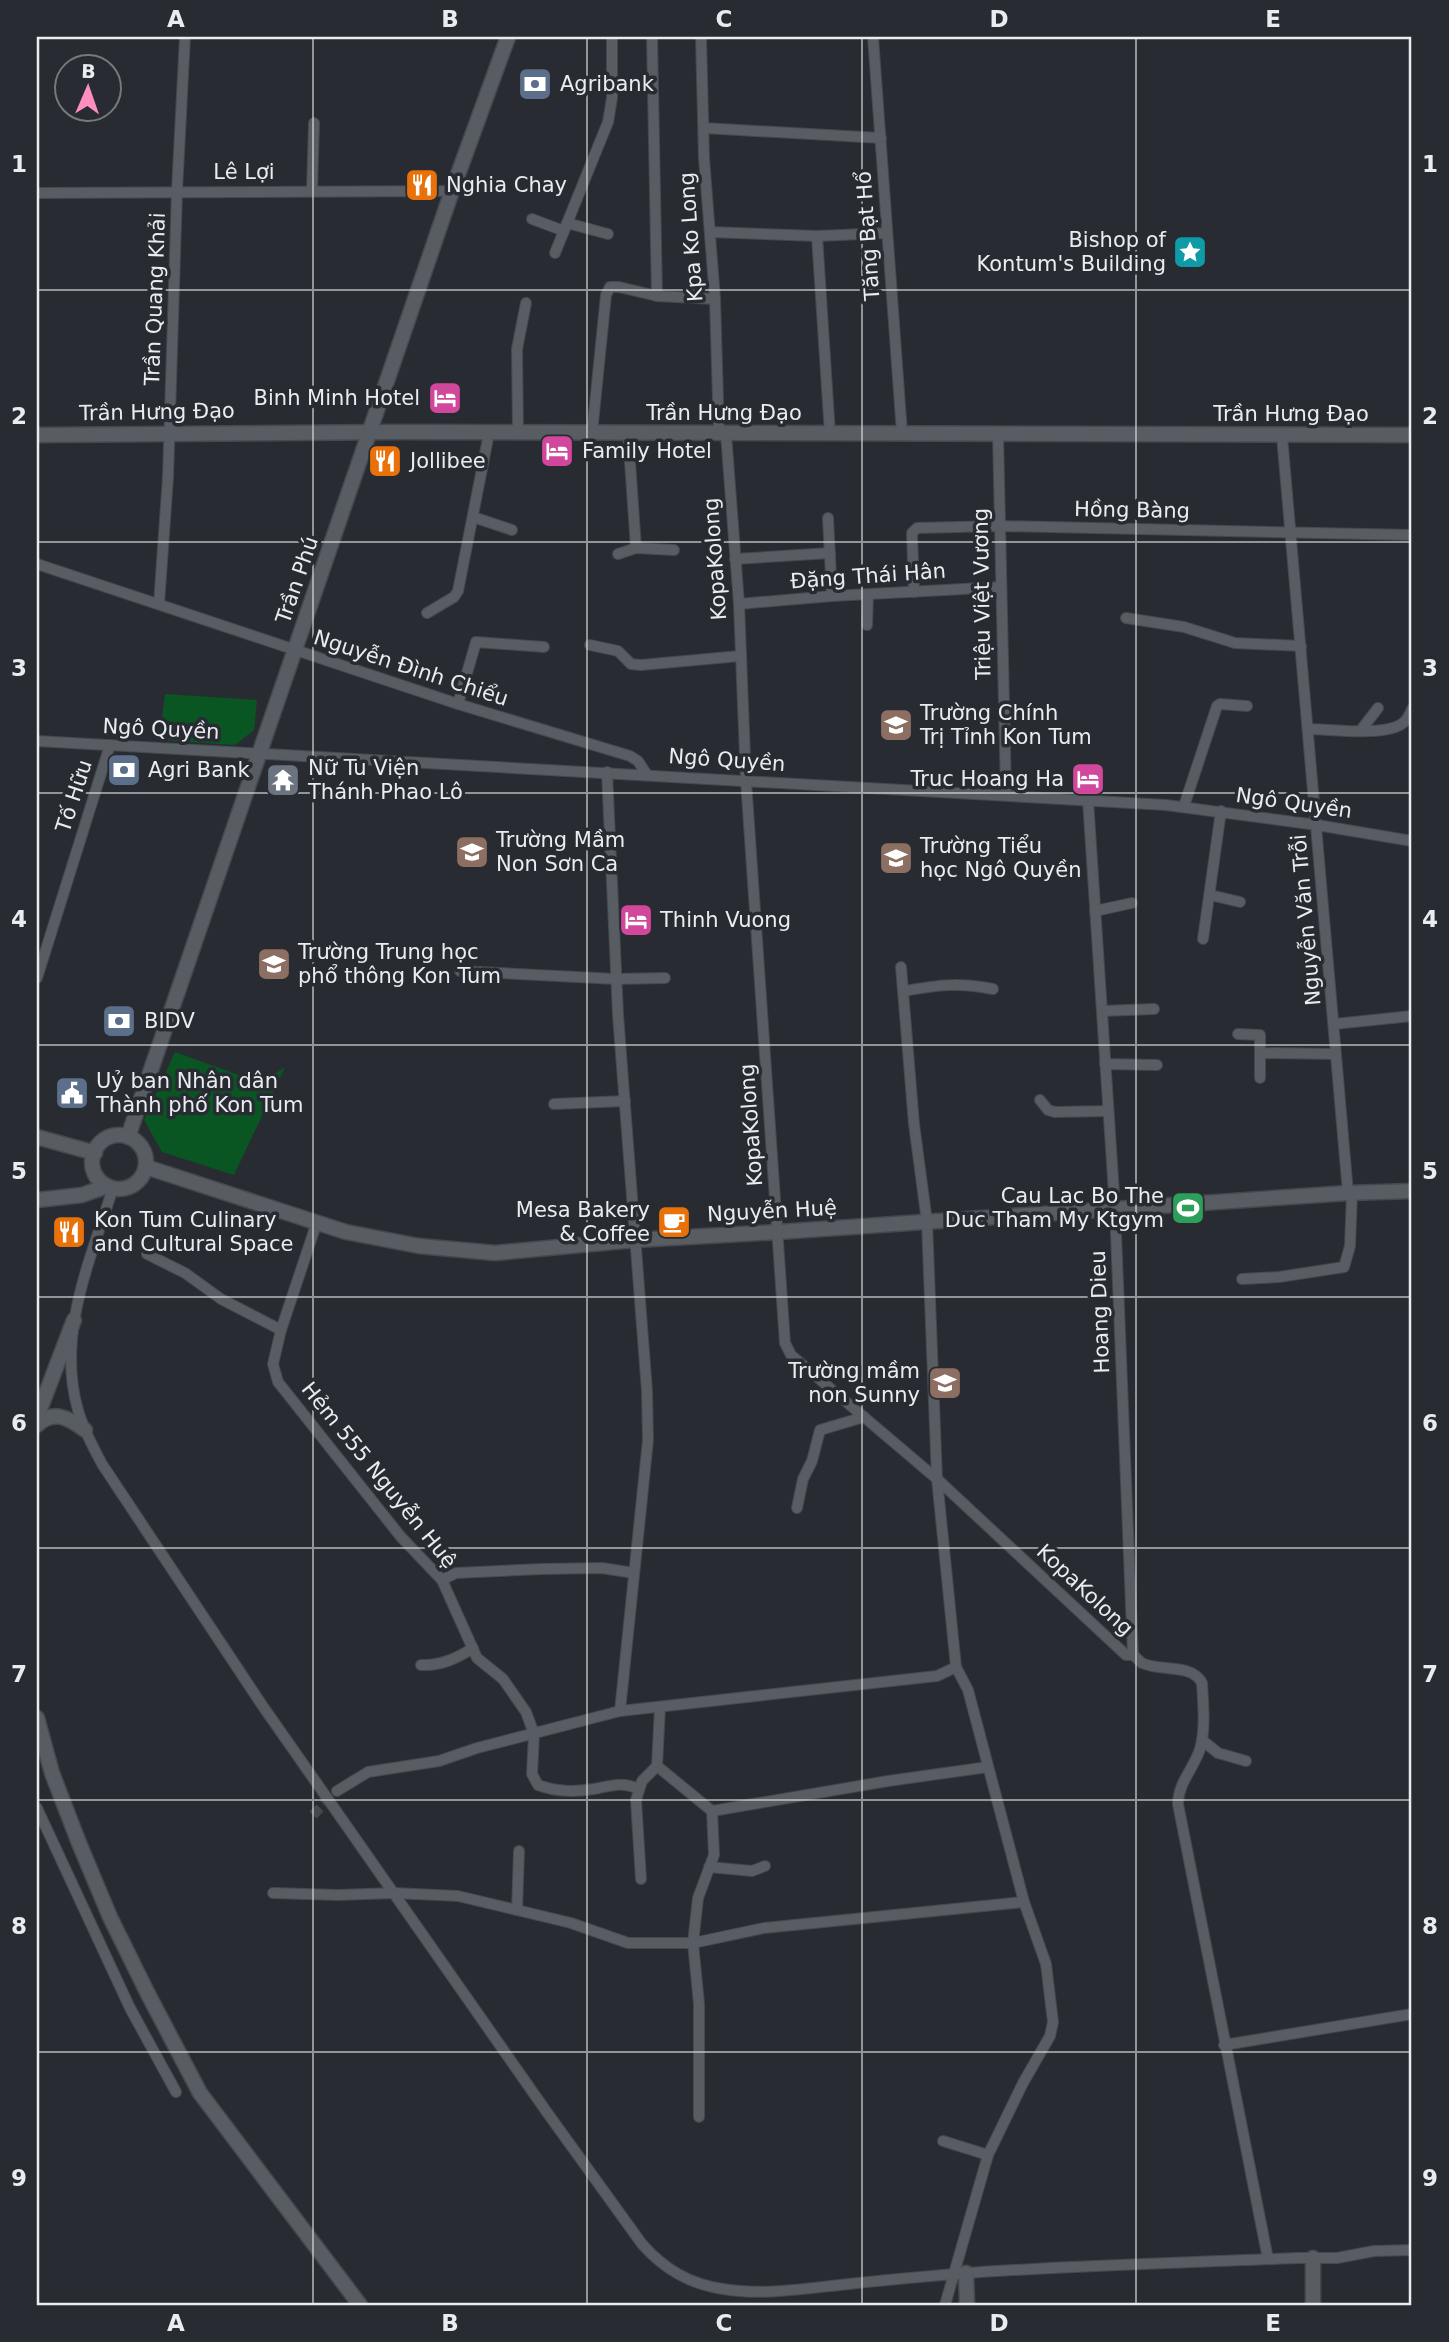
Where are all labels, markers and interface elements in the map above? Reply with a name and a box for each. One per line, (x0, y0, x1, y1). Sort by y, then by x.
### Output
text: A (167, 6, 185, 32)
text: B (441, 6, 459, 32)
text: C (716, 6, 732, 32)
text: D (989, 6, 1009, 32)
text: E (1265, 6, 1281, 32)
north arrow (52, 52, 122, 122)
text: B (81, 60, 96, 82)
bank icon: Agribank (516, 65, 554, 103)
place label: Agribank (560, 72, 655, 96)
text: 1 (11, 151, 27, 177)
text: 1 (1422, 151, 1438, 177)
street label: Lê Lợi (213, 160, 275, 184)
restaurant icon: Nghia Chay (403, 166, 441, 204)
street label: Tăng Bạt Hổ (851, 170, 885, 303)
street label: Kpa Ko Long (675, 171, 707, 303)
place label: Nghia Chay (446, 173, 567, 197)
street label: Trần Quang Khải (140, 212, 170, 387)
place label: Bishop of Kontum's Building (977, 228, 1167, 276)
place icon: Bishop of Kontum's Building (1171, 233, 1209, 271)
hotel icon: Binh Minh Hotel (426, 379, 464, 417)
place label: Binh Minh Hotel (254, 386, 420, 410)
street label: Trần Hưng Đạo (78, 399, 235, 425)
street label: Trần Hưng Đạo (645, 401, 802, 425)
street label: Trần Hưng Đạo (1212, 402, 1369, 426)
text: 2 (11, 403, 27, 429)
text: 2 (1422, 403, 1438, 429)
hotel icon: Family Hotel (538, 432, 576, 470)
place label: Family Hotel (582, 439, 712, 463)
restaurant icon: Jollibee (366, 442, 404, 480)
place label: Jollibee (408, 449, 486, 473)
street label: KopaKolong (699, 497, 731, 621)
street label: Hồng Bàng (1074, 497, 1190, 523)
street label: Triệu Việt Vương (969, 508, 996, 681)
street label: Trần Phú (271, 533, 323, 628)
street label: Đặng Thái Hân (789, 559, 947, 593)
street label: Nguyễn Đình Chiểu (311, 624, 512, 711)
text: 3 (11, 655, 27, 681)
text: 3 (1422, 655, 1438, 681)
place label: Trường Chính Trị Tỉnh Kon Tum (919, 701, 1092, 749)
school or university icon: Trường Chính Trị Tỉnh Kon Tum (877, 706, 915, 744)
street label: Ngô Quyền (102, 714, 220, 744)
street label: Ngô Quyền (668, 744, 786, 776)
bank icon: Agri Bank (105, 751, 143, 789)
place label: Nữ Tu Viện Thánh Phao Lô (307, 756, 463, 804)
street label: Tố Hữu (51, 757, 97, 836)
place label: Agri Bank (148, 758, 250, 782)
hotel icon: Truc Hoang Ha (1069, 760, 1107, 798)
temple icon: Nữ Tu Viện Thánh Phao Lô (264, 761, 302, 799)
place label: Truc Hoang Ha (910, 767, 1064, 791)
street label: Ngô Quyền (1234, 783, 1354, 823)
place label: Trường Mầm Non Sơn Ca (495, 828, 625, 876)
school or university icon: Trường Mầm Non Sơn Ca (453, 833, 491, 871)
street label: Nguyễn Văn Trỗi (1286, 833, 1325, 1007)
place label: Trường Tiểu học Ngô Quyền (919, 834, 1081, 882)
school or university icon: Trường Tiểu học Ngô Quyền (877, 839, 915, 877)
hotel icon: Thinh Vuong (617, 901, 655, 939)
text: 4 (11, 906, 27, 932)
text: 4 (1422, 906, 1438, 932)
place label: Thinh Vuong (659, 908, 791, 932)
place label: Trường Trung học phổ thông Kon Tum (297, 940, 501, 988)
school or university icon: Trường Trung học phổ thông Kon Tum (255, 945, 293, 983)
bank icon: BIDV (100, 1002, 138, 1040)
place label: BIDV (144, 1009, 195, 1033)
street label: KopaKolong (735, 1063, 767, 1187)
place label: Uỷ ban Nhân dân Thành phố Kon Tum (95, 1069, 303, 1117)
public building icon: Uỷ ban Nhân dân Thành phố Kon Tum (53, 1074, 91, 1112)
text: 5 (11, 1158, 27, 1184)
text: 5 (1422, 1158, 1438, 1184)
place label: Cau Lac Bo The Duc Tham My Ktgym (945, 1184, 1164, 1232)
sports icon: Cau Lac Bo The Duc Tham My Ktgym (1169, 1189, 1207, 1227)
street label: Nguyễn Huệ (707, 1195, 837, 1226)
place label: Mesa Bakery & Coffee (516, 1198, 650, 1246)
cafe icon: Mesa Bakery & Coffee (655, 1203, 693, 1241)
place label: Kon Tum Culinary and Cultural Space (94, 1208, 294, 1256)
restaurant icon: Kon Tum Culinary and Cultural Space (50, 1213, 88, 1251)
street label: Hoang Dieu (1086, 1250, 1114, 1374)
place label: Trường mầm non Sunny (787, 1359, 920, 1407)
school or university icon: Trường mầm non Sunny (926, 1364, 964, 1402)
street label: Hẻm 555 Nguyễn Huệ (297, 1377, 462, 1573)
text: 6 (11, 1410, 27, 1436)
text: 6 (1422, 1410, 1438, 1436)
street label: KopaKolong (1032, 1539, 1138, 1641)
text: 7 (11, 1661, 27, 1687)
text: 7 (1422, 1661, 1438, 1687)
text: 8 (11, 1913, 27, 1939)
text: 8 (1422, 1913, 1438, 1939)
text: 9 (11, 2165, 27, 2191)
text: 9 (1422, 2165, 1438, 2191)
text: A (167, 2310, 185, 2336)
text: B (441, 2310, 459, 2336)
text: C (716, 2310, 732, 2336)
text: D (989, 2310, 1009, 2336)
text: E (1265, 2310, 1281, 2336)

